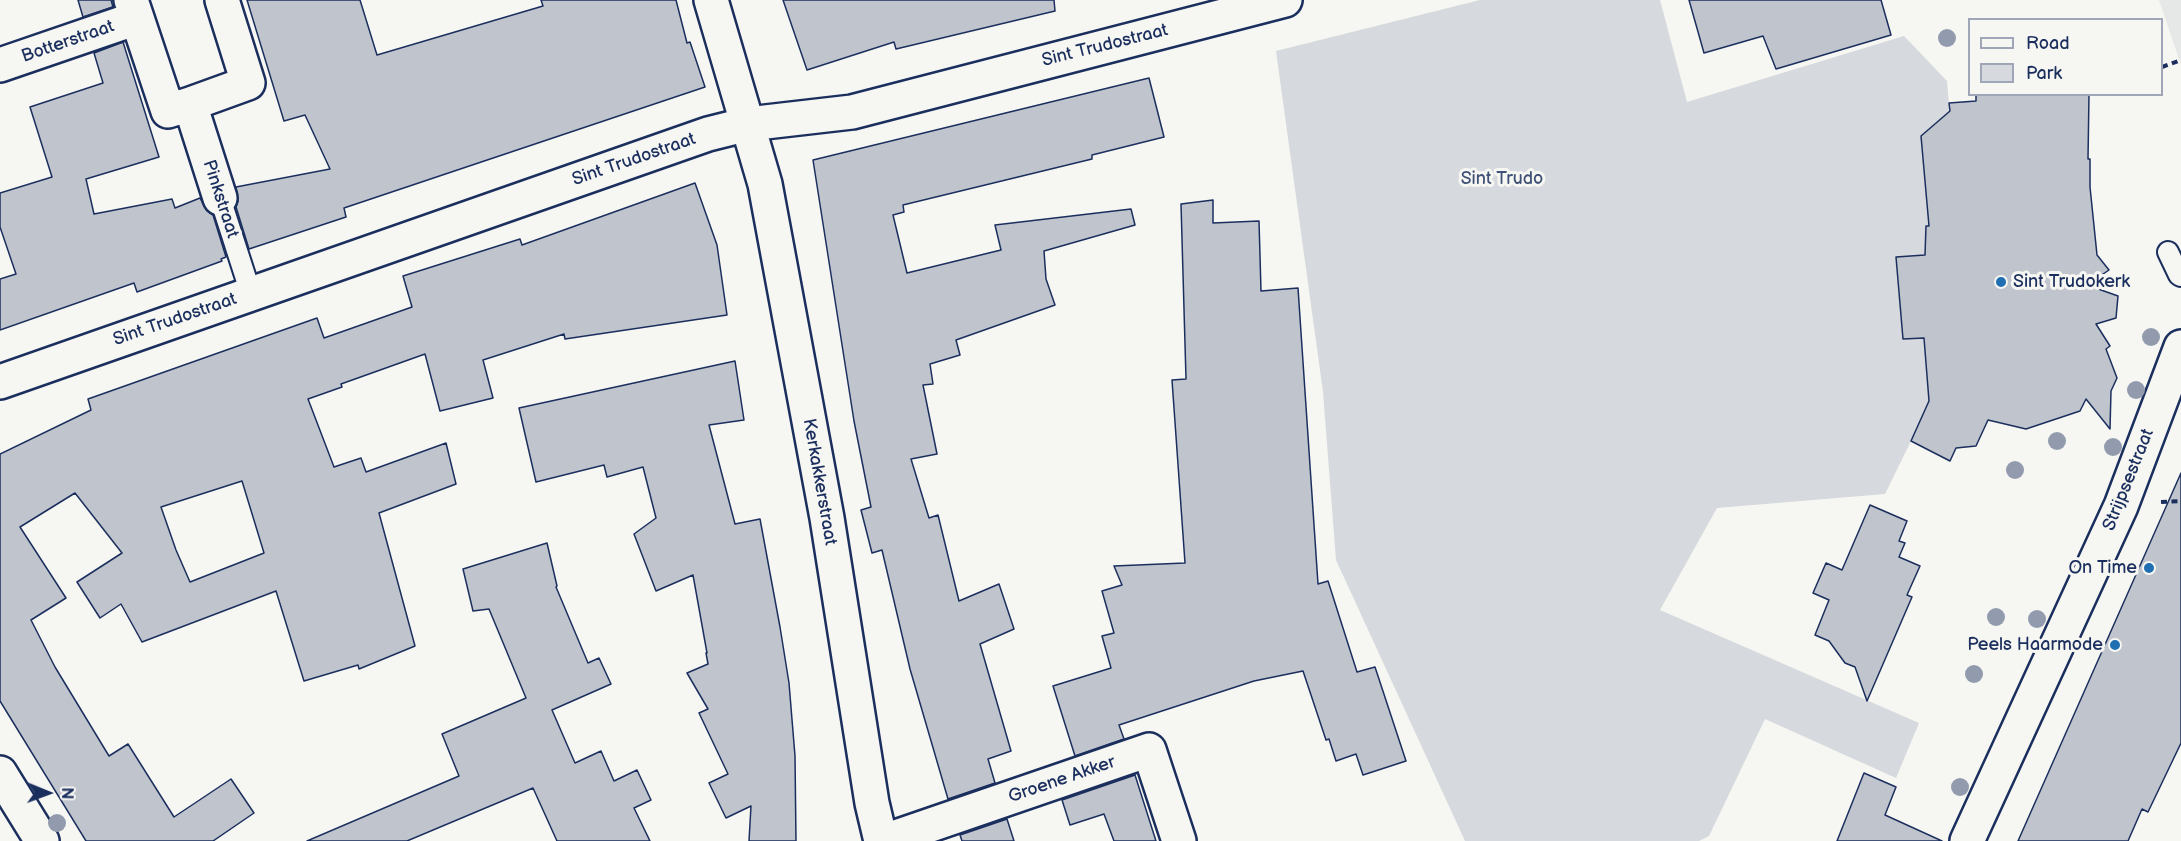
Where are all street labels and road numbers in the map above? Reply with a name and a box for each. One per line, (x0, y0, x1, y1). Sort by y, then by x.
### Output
street label: Botterstraat (19, 16, 117, 68)
street label: Sint Trudostraat (1040, 20, 1170, 72)
street label: Sint Trudostraat (569, 129, 699, 191)
street label: Pinkstraat (197, 157, 243, 241)
street label: Sint Trudostraat (110, 289, 240, 351)
street label: Kerkakkerstraat (797, 417, 841, 547)
street label: Strijpsestraat (2099, 426, 2159, 534)
street label: Groene Akker (1006, 752, 1118, 808)

